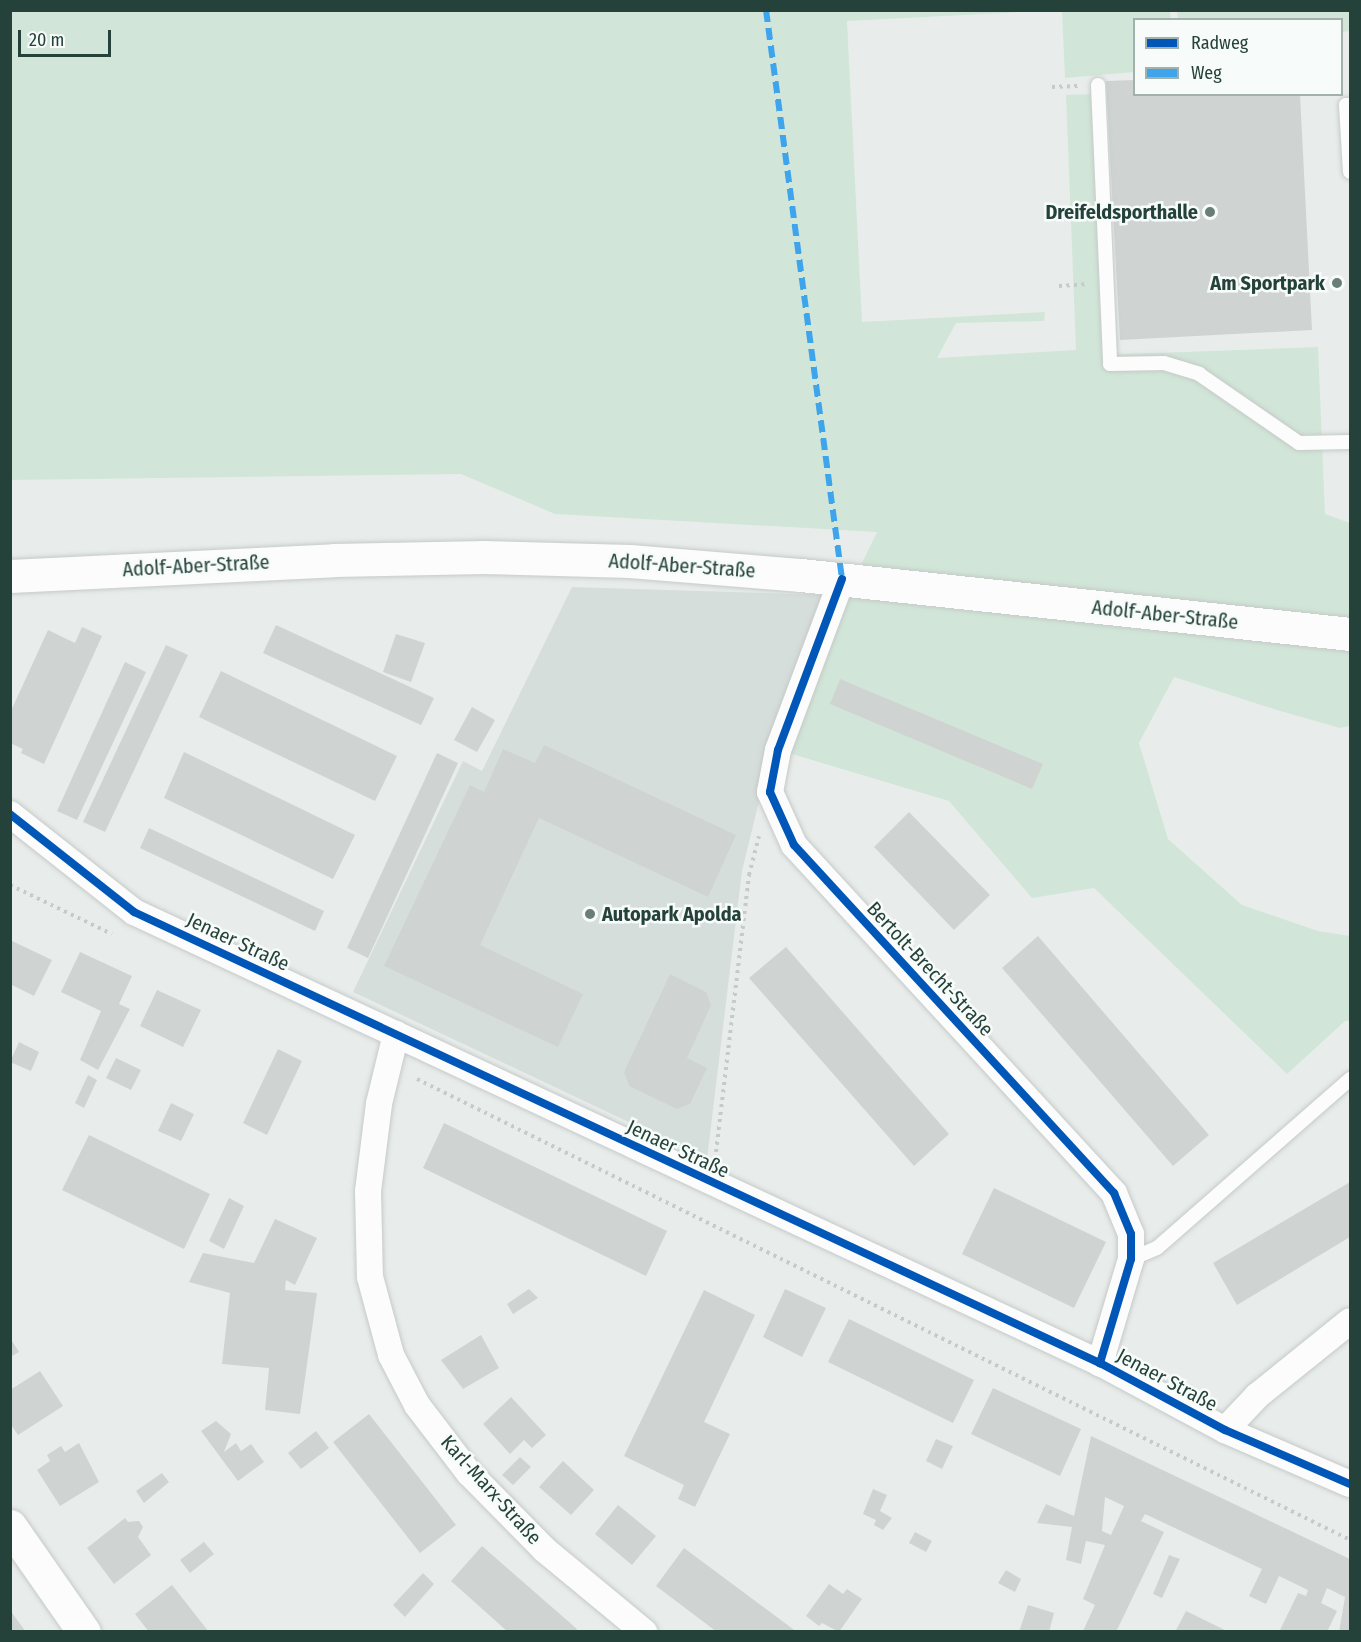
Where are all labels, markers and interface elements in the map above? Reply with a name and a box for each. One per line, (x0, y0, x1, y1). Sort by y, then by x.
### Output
scale bar (21, 18, 114, 56)
legend (1133, 18, 1343, 96)
text: 20 m (29, 29, 64, 51)
text: Radweg (1191, 32, 1248, 54)
text: Weg (1191, 62, 1222, 84)
place label: Dreifeldsporthalle (1045, 200, 1198, 224)
marker: Dreifeldsporthalle (1203, 205, 1217, 219)
place label: Am Sportpark (1210, 271, 1325, 295)
marker: Am Sportpark (1330, 276, 1344, 290)
street label: Adolf-Aber-Straße (608, 549, 756, 583)
street label: Adolf-Aber-Straße (122, 550, 270, 582)
street label: Adolf-Aber-Straße (1091, 595, 1239, 635)
street label: Bertolt-Brecht-Straße (862, 897, 998, 1041)
place label: Autopark Apolda (602, 902, 741, 926)
marker: Autopark Apolda (583, 907, 597, 921)
street label: Jenaer Straße (183, 908, 293, 976)
street label: Jenaer Straße (623, 1115, 733, 1183)
street label: Jenaer Straße (1113, 1343, 1221, 1417)
street label: Karl-Marx-Straße (436, 1431, 546, 1549)

